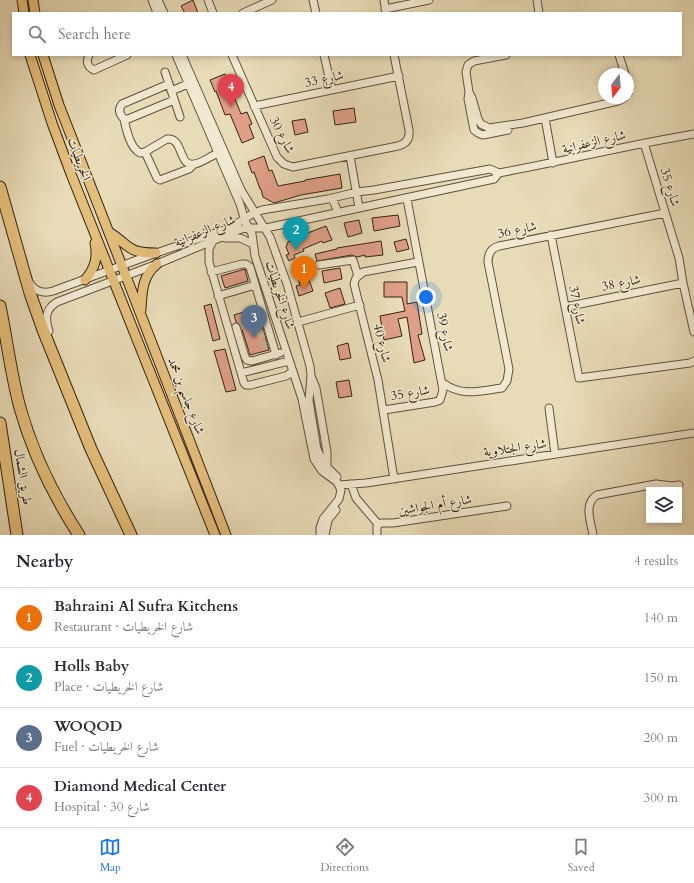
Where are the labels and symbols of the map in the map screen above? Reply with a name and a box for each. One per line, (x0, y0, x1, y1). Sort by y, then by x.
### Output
street label: شارع 33 (303, 66, 346, 94)
north arrow (598, 68, 634, 104)
pin: 4 (218, 74, 244, 107)
street label: شارع 30 (263, 113, 299, 158)
street label: شارع الزعفرانية (561, 126, 628, 160)
street label: الخريطيات (63, 135, 96, 183)
street label: شارع 35 (654, 166, 684, 209)
street label: شارع الزعفرانية (172, 211, 239, 253)
pin: 2 (283, 217, 309, 250)
street label: شارع 36 (496, 217, 539, 245)
pin: 1 (291, 256, 317, 289)
street label: شارع الخريطيات (259, 258, 300, 332)
street label: شارع 38 (600, 270, 642, 298)
street label: شارع 37 (562, 284, 590, 326)
your location (416, 287, 436, 307)
pin: 3 (241, 305, 267, 338)
street label: شارع 39 (430, 311, 458, 353)
street label: شارع 40 (367, 322, 395, 365)
street label: شارع جاسم بن محمد (159, 355, 209, 438)
street label: شارع 35 (389, 381, 431, 407)
street label: شارع الجتلاوية (482, 435, 548, 463)
street label: طريق الشمال (10, 448, 36, 506)
street label: شارع أم الجواشين (397, 490, 473, 522)

